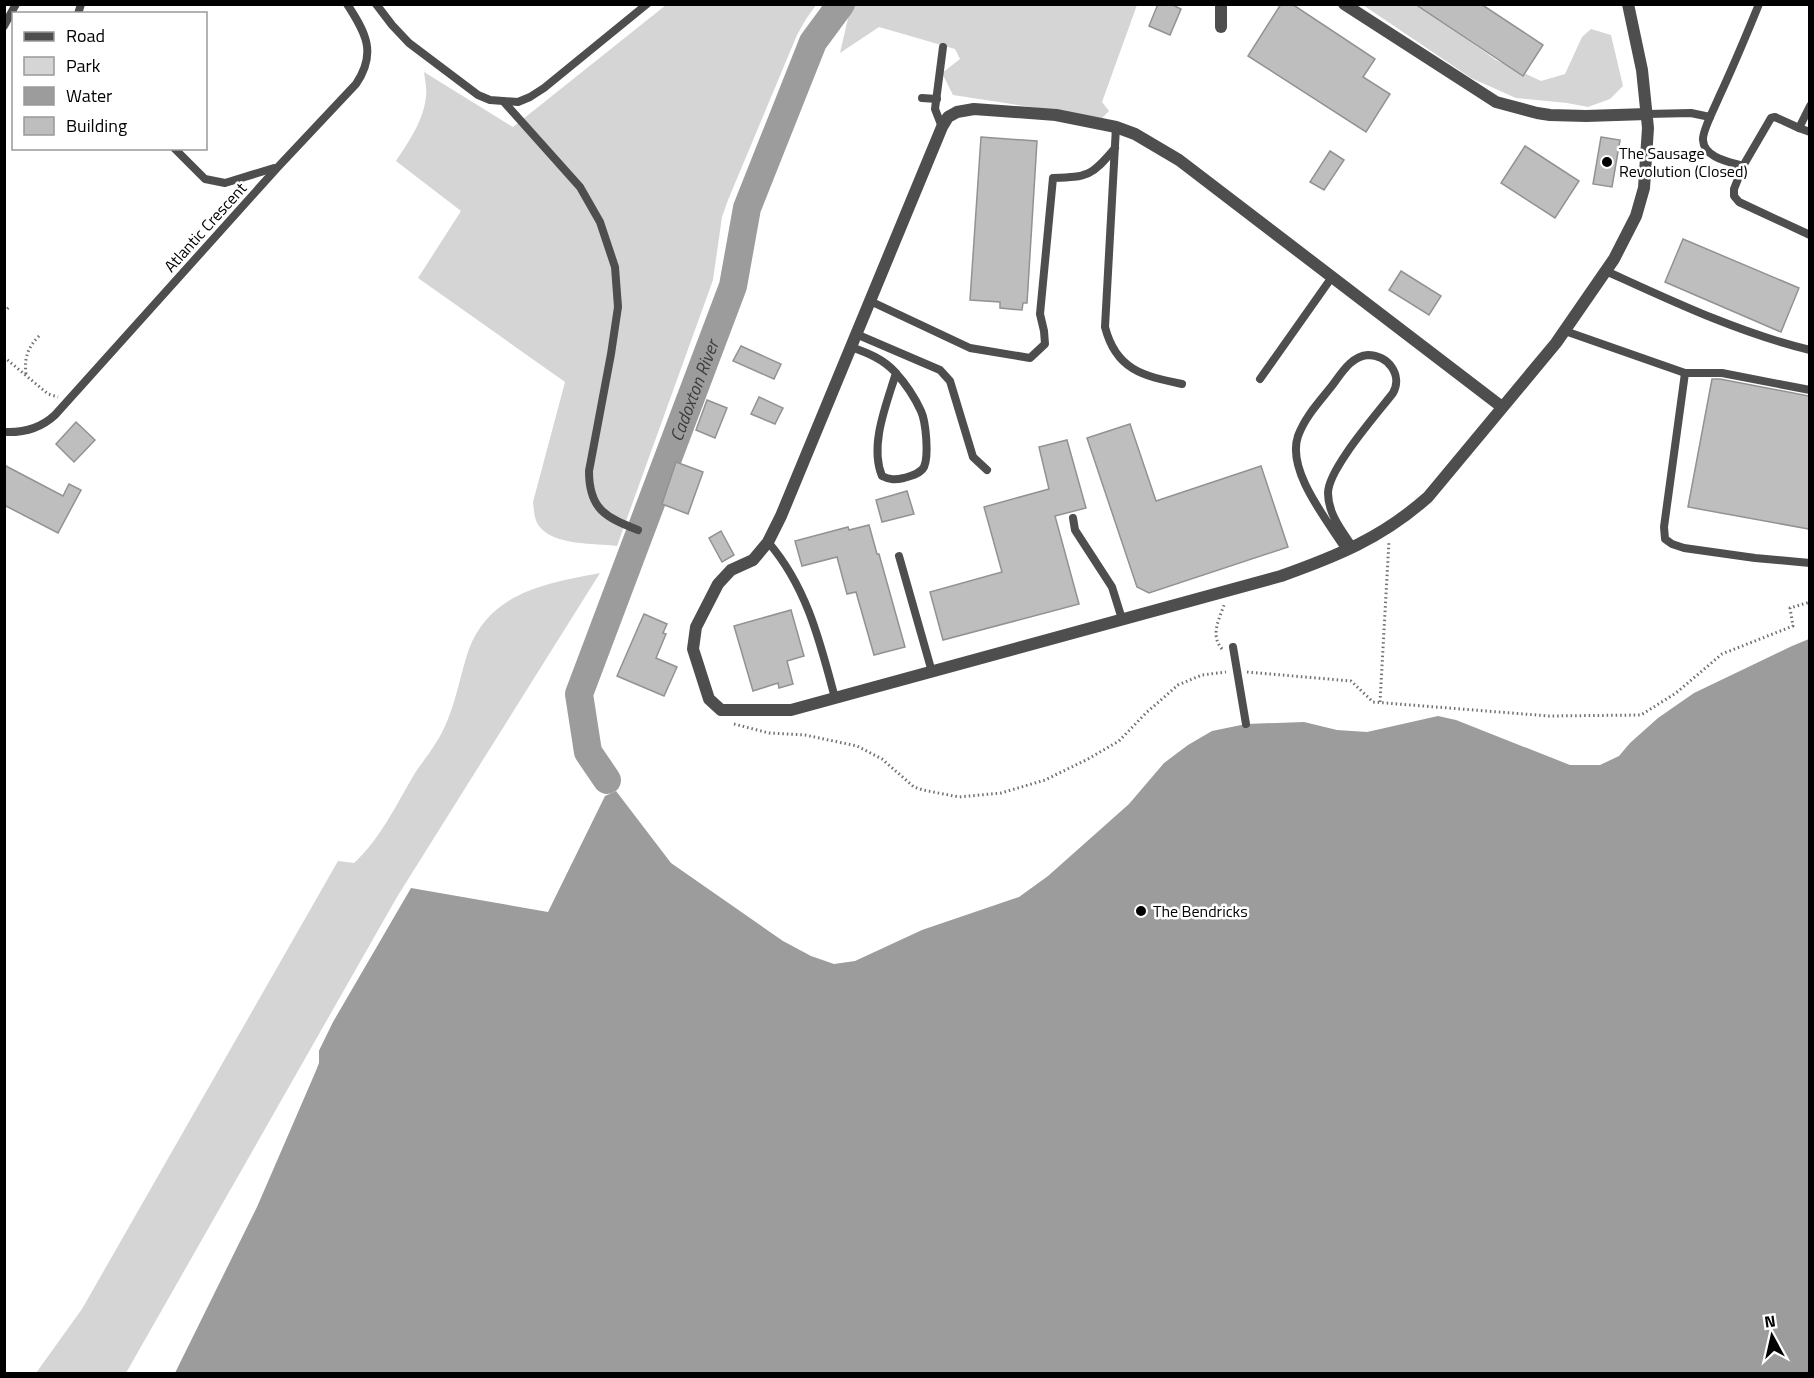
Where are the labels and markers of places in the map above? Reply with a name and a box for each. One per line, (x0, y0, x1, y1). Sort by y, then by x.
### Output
place label: The Sausage Revolution (Closed) (1619, 141, 1748, 183)
marker: The Sausage Revolution (Closed) (1600, 155, 1614, 169)
place label: The Bendricks (1153, 899, 1248, 923)
marker: The Bendricks (1134, 904, 1148, 918)

